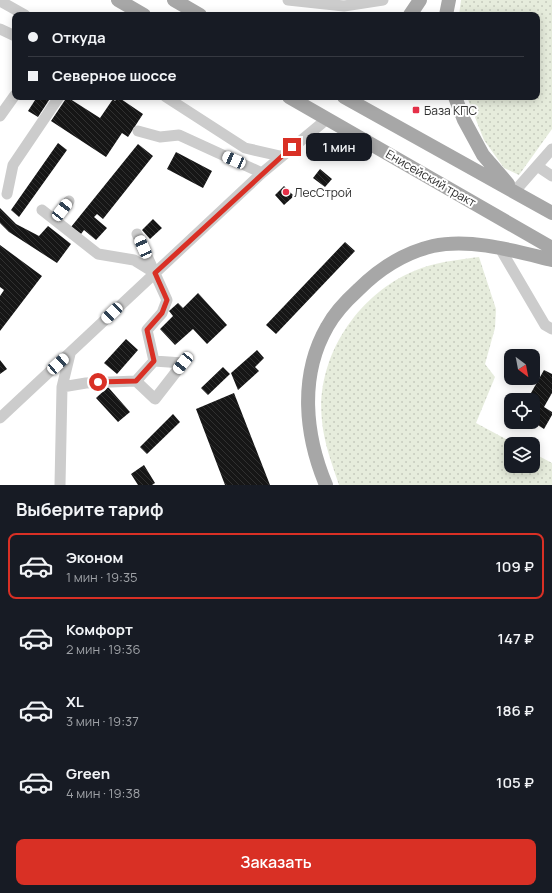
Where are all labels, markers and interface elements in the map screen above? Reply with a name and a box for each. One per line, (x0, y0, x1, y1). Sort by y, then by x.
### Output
text: Откуда (52, 27, 106, 48)
text: Северное шоссе (52, 65, 177, 86)
place label: База КПС (424, 102, 477, 119)
marker: База КПС (411, 105, 421, 115)
callout: 1 мин (306, 133, 372, 161)
route end (283, 138, 301, 156)
text: 1 мин (322, 138, 356, 156)
street label: Енисейский тракт (383, 145, 479, 211)
car (221, 150, 247, 170)
place label: ЛесСтрой (294, 184, 352, 201)
marker: ЛесСтрой (281, 187, 291, 197)
car (50, 197, 74, 223)
car (133, 234, 153, 260)
car (99, 300, 125, 326)
north arrow (504, 349, 540, 385)
map controls (504, 349, 540, 473)
car (171, 350, 195, 376)
car (45, 352, 71, 376)
route start (89, 373, 107, 391)
button: locate (504, 393, 540, 429)
button: layers (504, 437, 540, 473)
text: Выберите тариф (16, 497, 164, 521)
text: Эконом (66, 547, 123, 568)
icon: car (18, 548, 54, 584)
text: 109 ₽ (496, 556, 534, 577)
text: 1 мин · 19:35 (66, 568, 138, 586)
text: Комфорт (66, 619, 133, 640)
icon: car (18, 620, 54, 656)
text: 147 ₽ (498, 628, 534, 649)
text: 2 мин · 19:36 (66, 640, 141, 658)
text: XL (66, 691, 84, 712)
icon: car (18, 692, 54, 728)
text: 186 ₽ (496, 700, 534, 721)
text: 3 мин · 19:37 (66, 712, 139, 730)
text: Green (66, 763, 110, 784)
icon: car (18, 764, 54, 800)
text: 105 ₽ (496, 772, 534, 793)
text: 4 мин · 19:38 (66, 784, 140, 802)
button: Заказать (16, 839, 536, 885)

